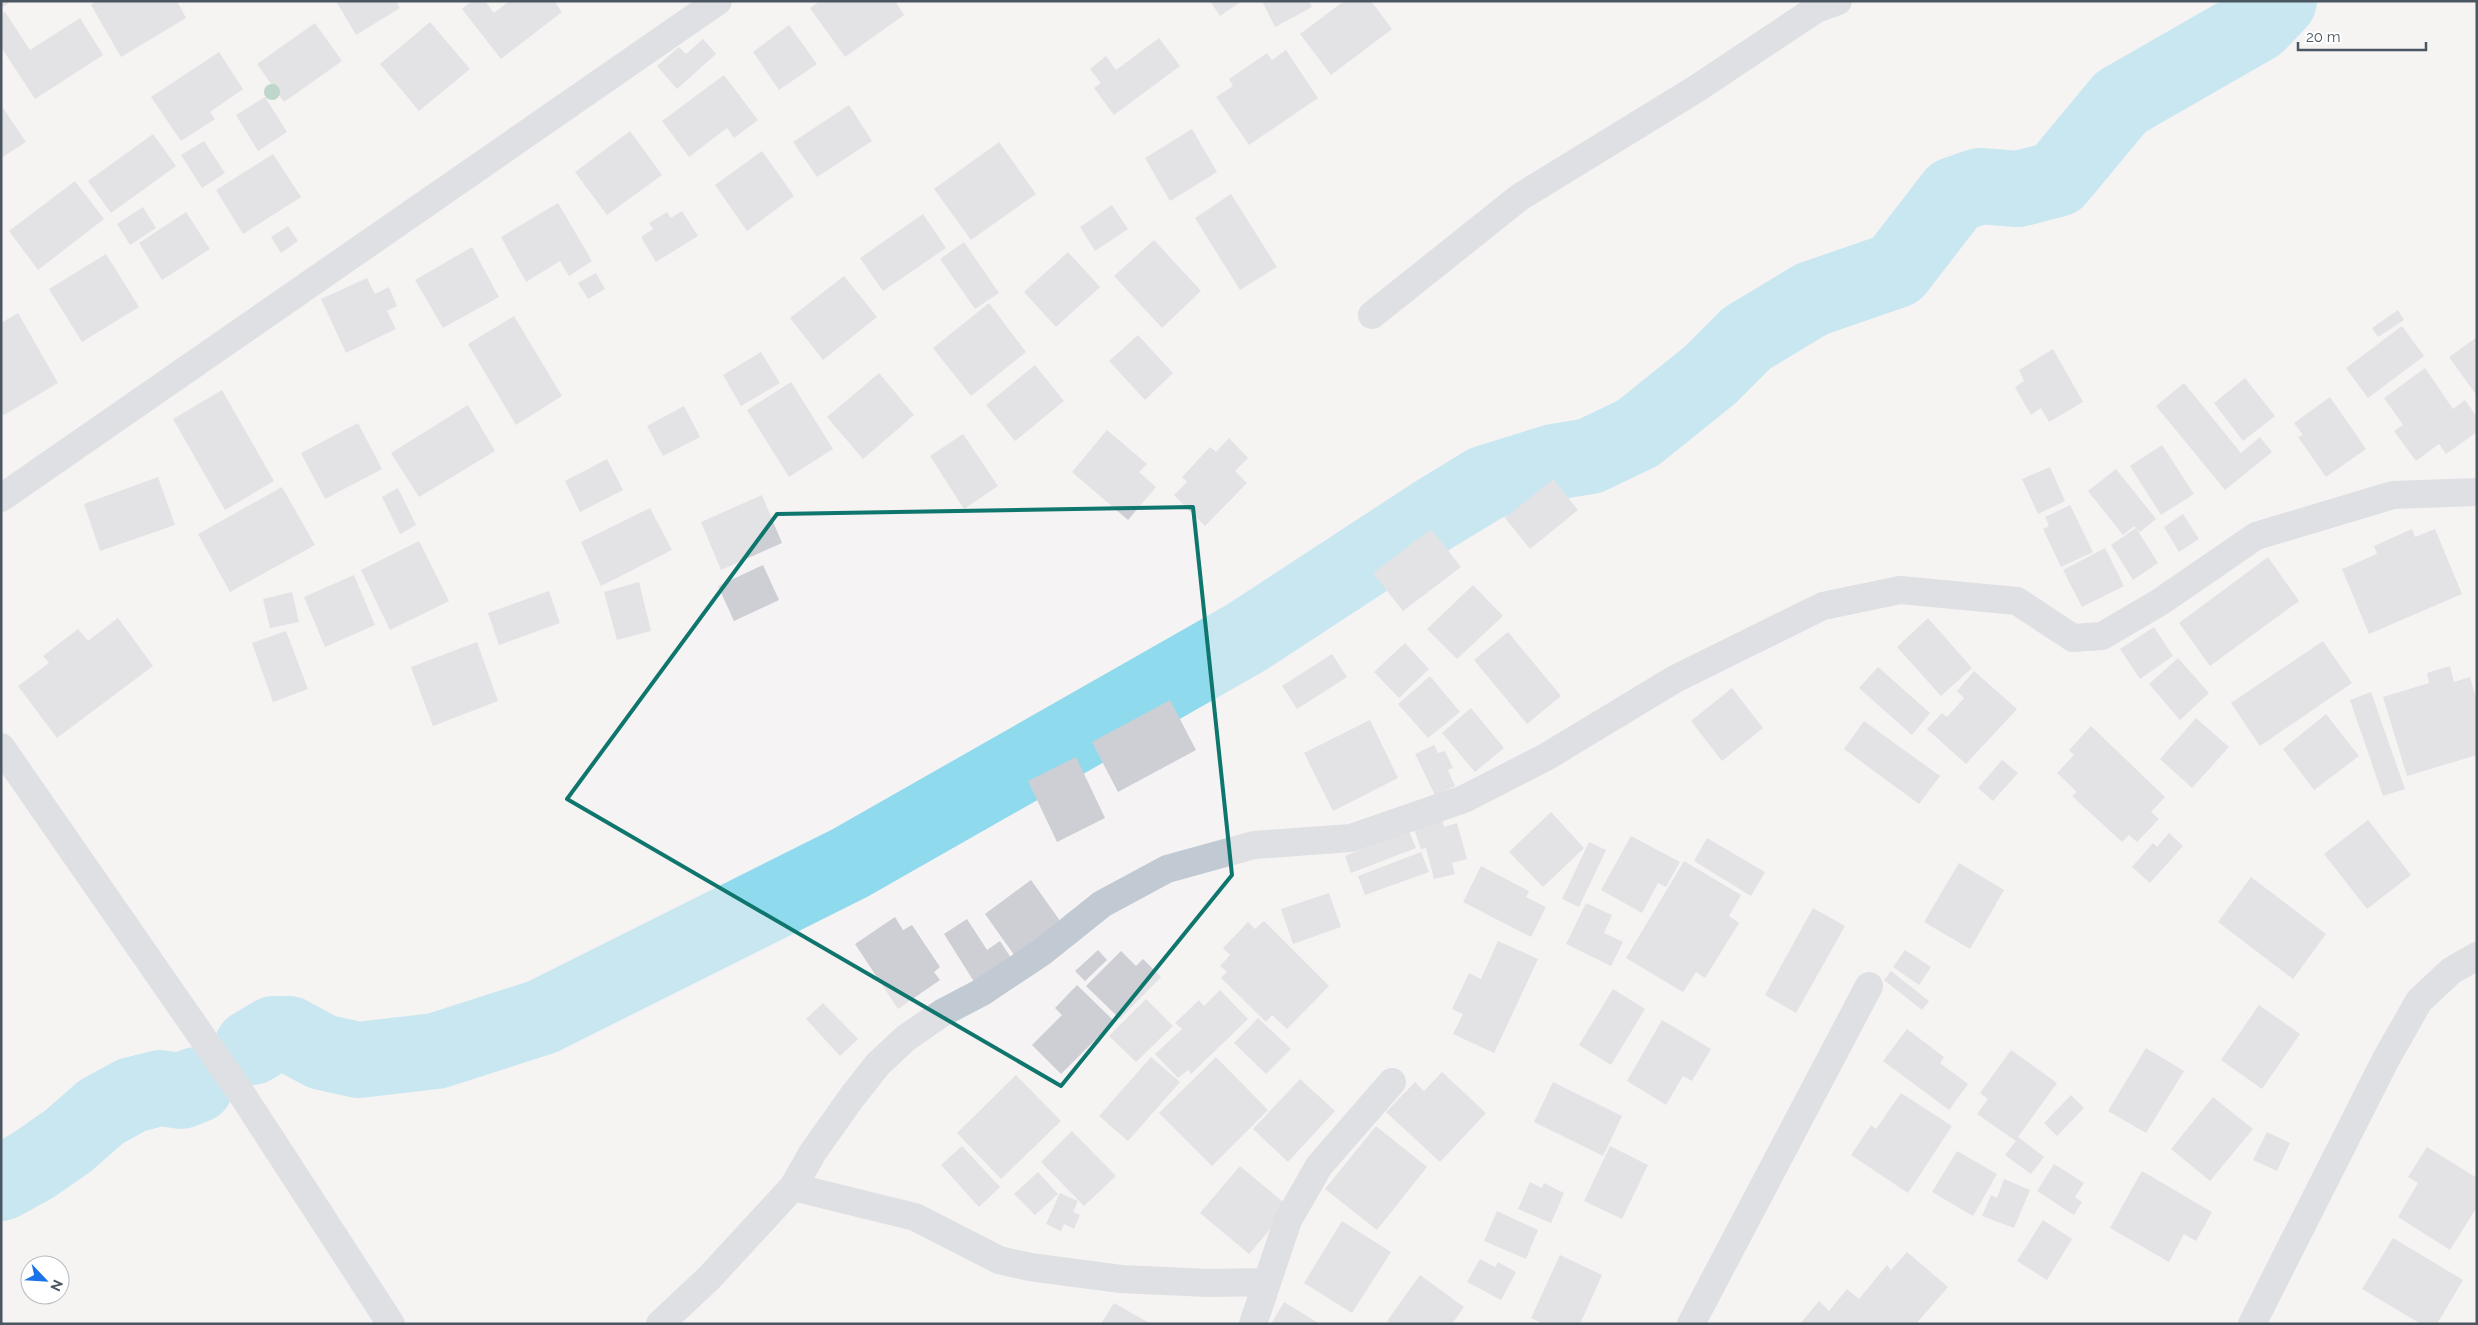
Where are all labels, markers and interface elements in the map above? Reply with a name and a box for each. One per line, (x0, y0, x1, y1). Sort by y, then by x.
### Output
scale bar (2298, 20, 2426, 52)
text: 20 m (2306, 28, 2341, 46)
north arrow (20, 1255, 70, 1305)
text: N (47, 1277, 66, 1294)

